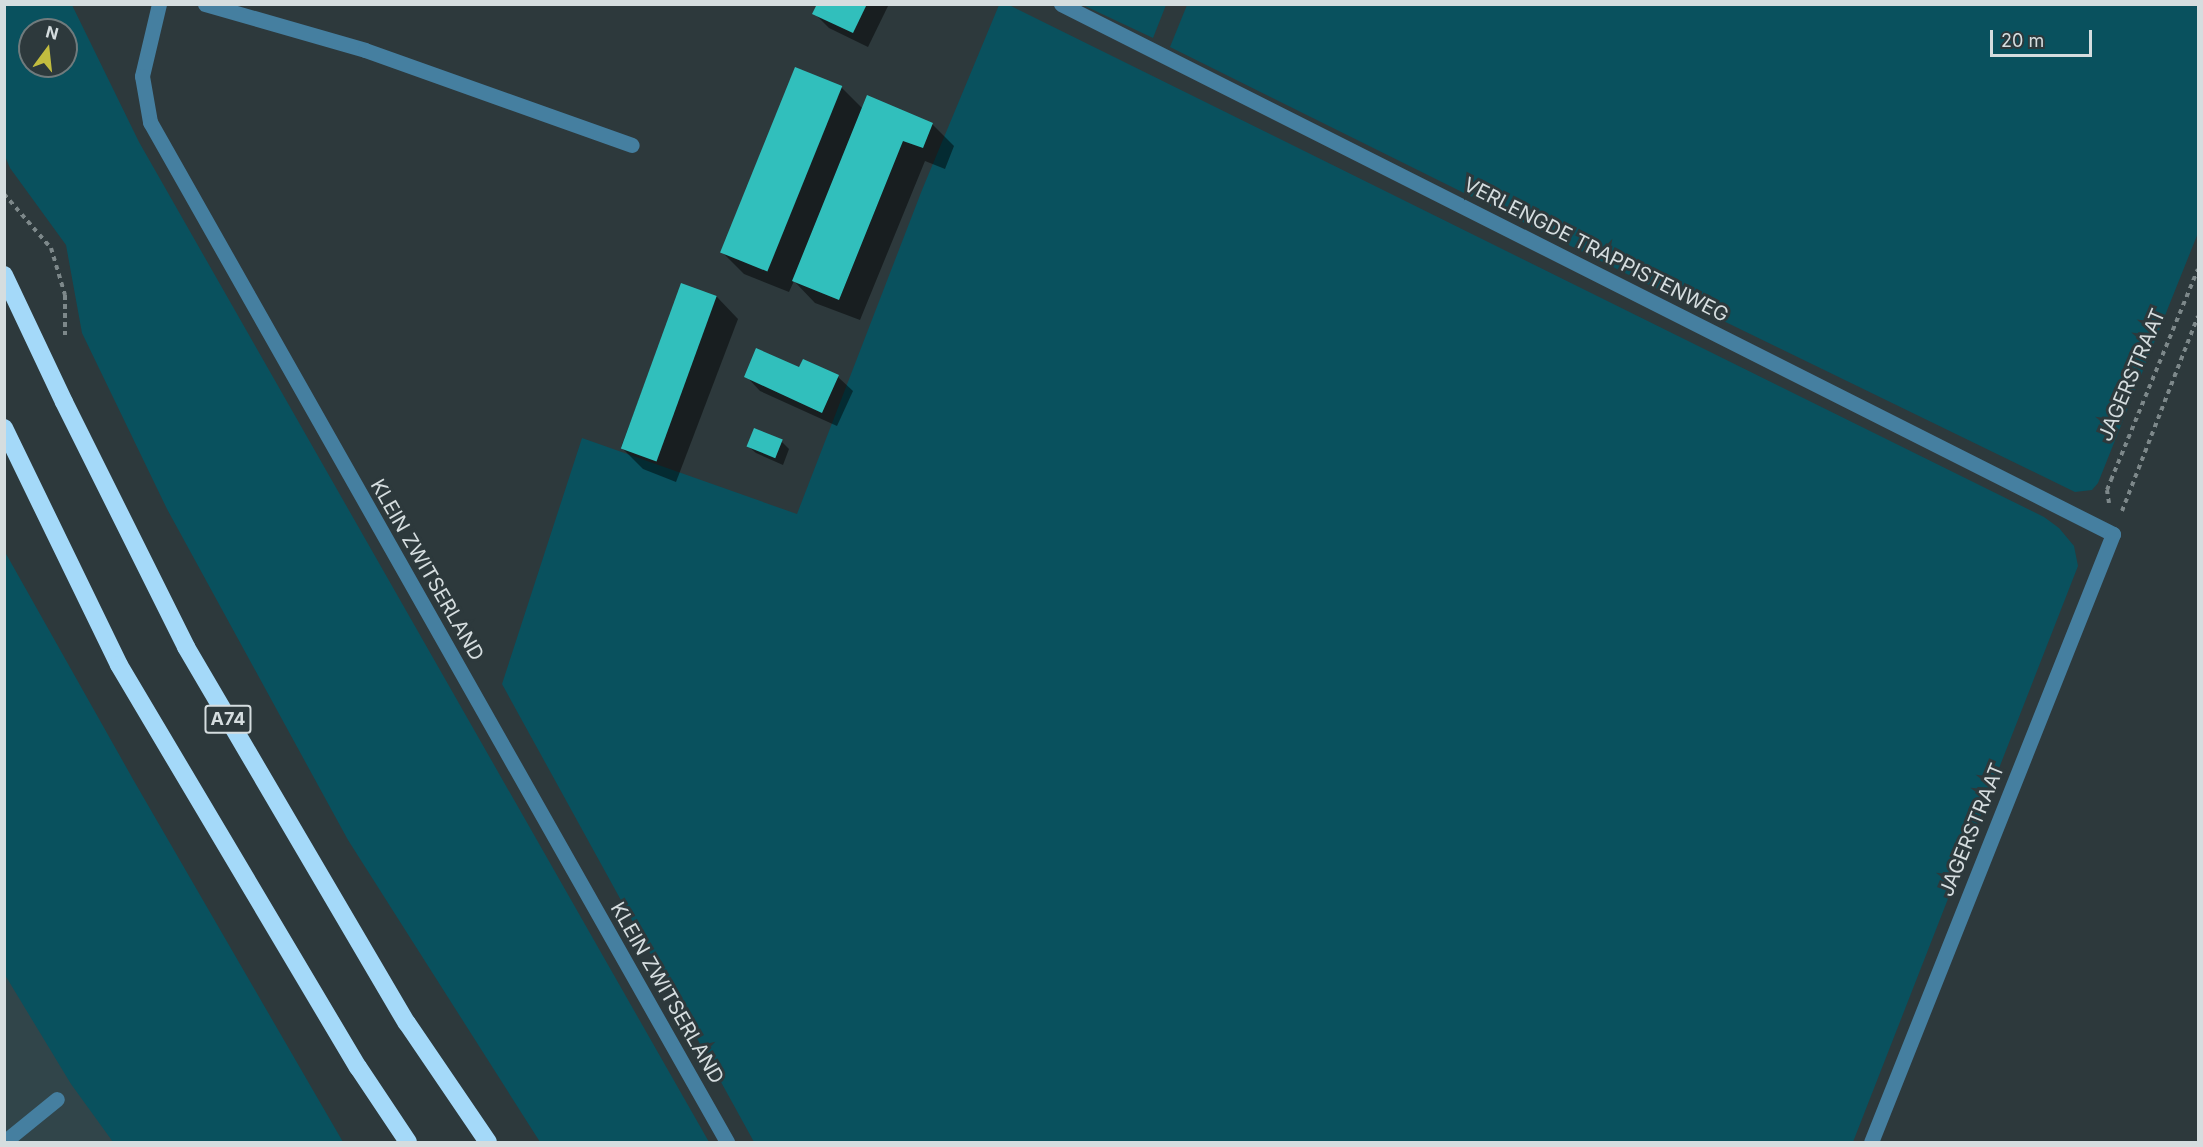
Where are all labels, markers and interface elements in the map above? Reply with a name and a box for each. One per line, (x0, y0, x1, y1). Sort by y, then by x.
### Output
north arrow (18, 18, 78, 78)
scale bar (1993, 18, 2095, 56)
text: N (44, 21, 61, 44)
text: 20 m (2001, 30, 2044, 51)
street label: VERLENGDE TRAPPISTENWEG (1460, 173, 1732, 327)
street label: JAGERSTRAAT (2093, 305, 2171, 445)
street label: KLEIN ZWITSERLAND (365, 475, 489, 665)
road number: A74 (204, 704, 252, 734)
street label: JAGERSTRAAT (1934, 760, 2010, 900)
street label: KLEIN ZWITSERLAND (605, 898, 729, 1088)

